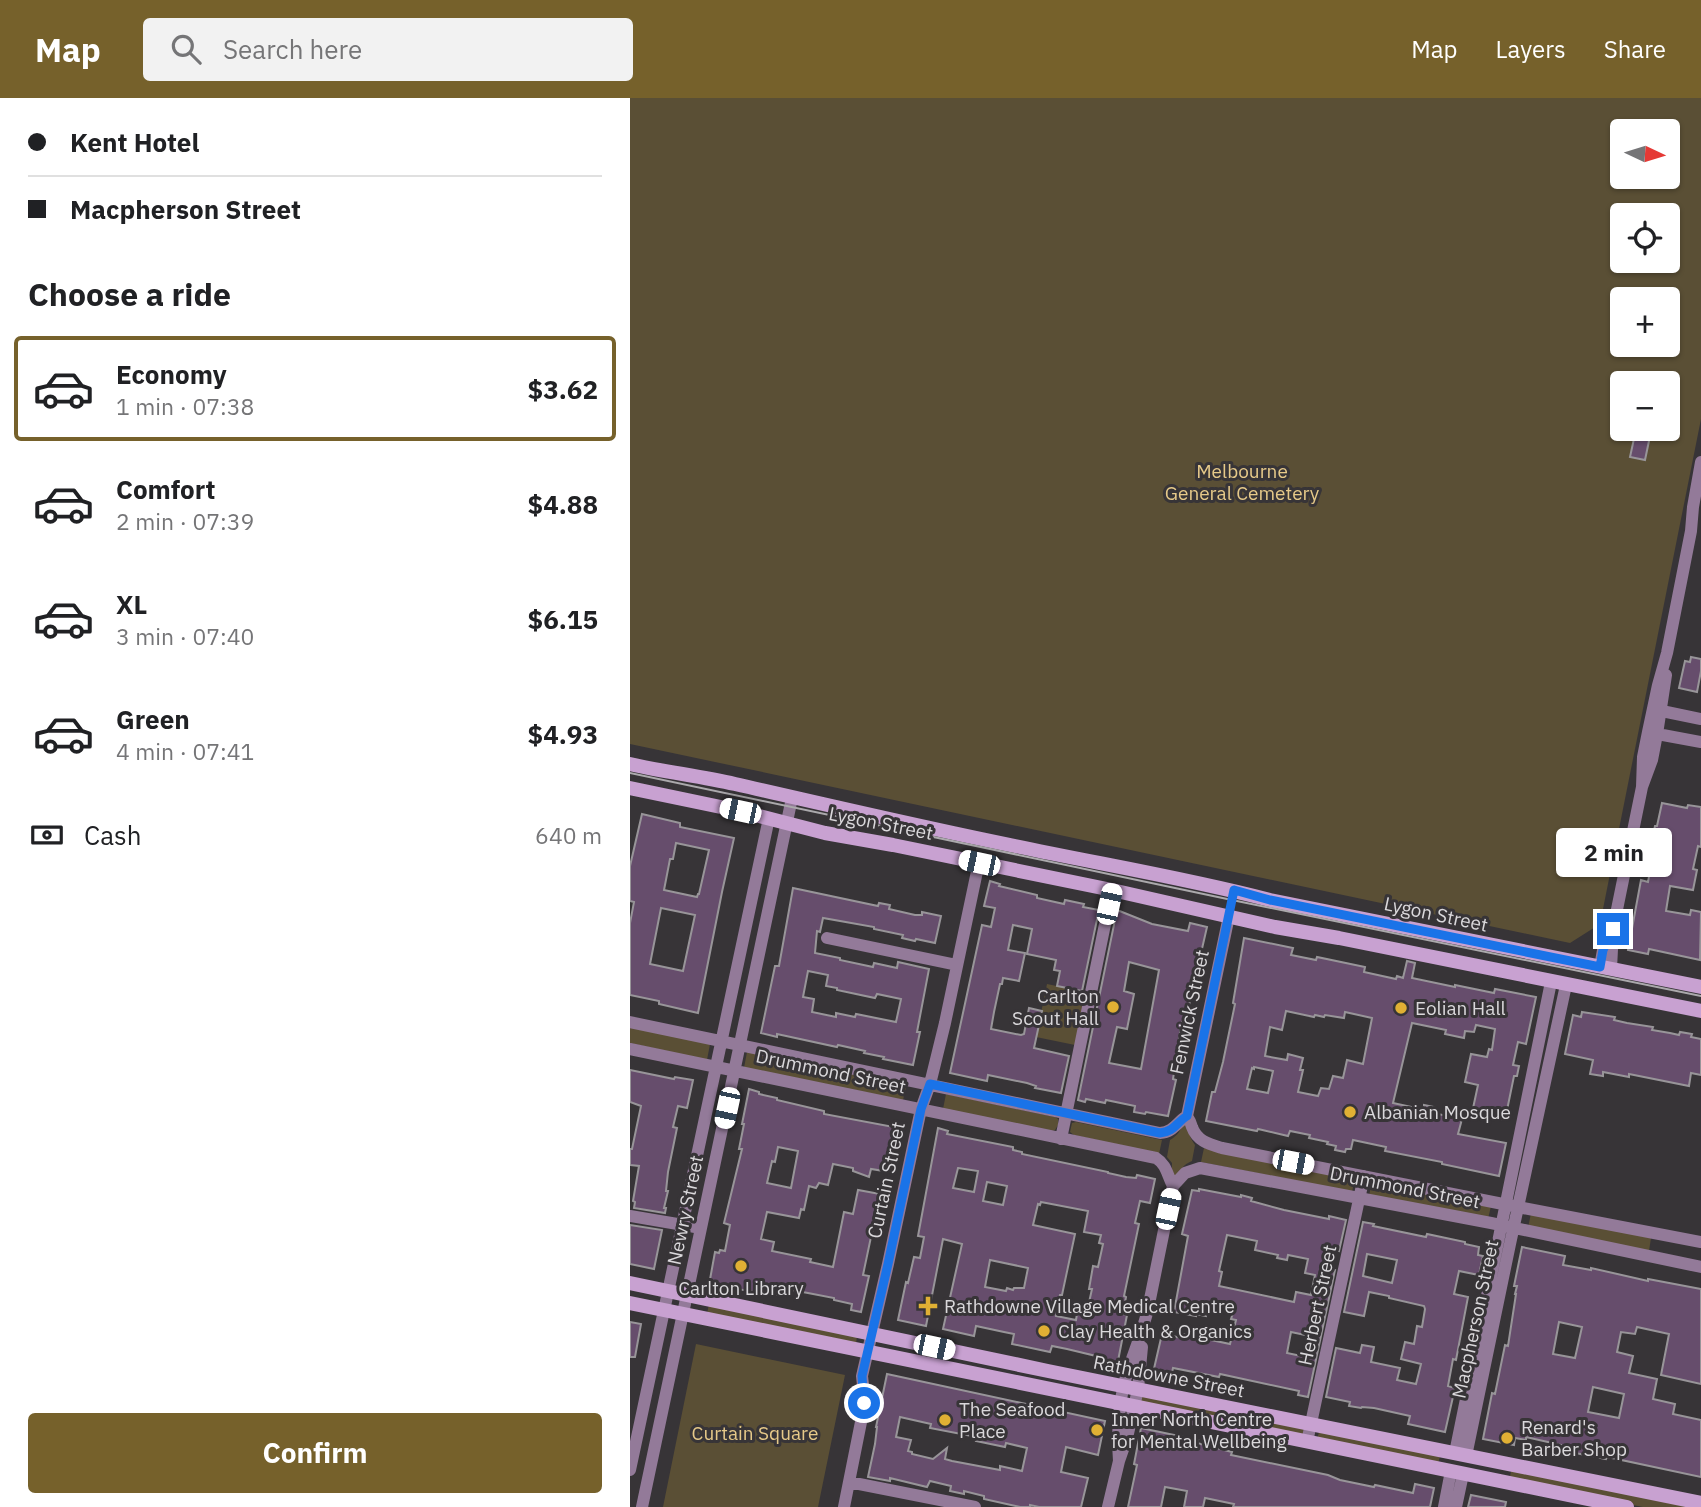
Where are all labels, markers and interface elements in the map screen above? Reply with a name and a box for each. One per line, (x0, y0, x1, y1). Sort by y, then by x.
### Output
search box (143, 18, 633, 81)
text: Map (35, 28, 101, 71)
icon: search (167, 30, 205, 68)
text: Search here (223, 32, 362, 66)
text: Map (1411, 33, 1458, 65)
text: Layers (1496, 33, 1566, 65)
text: Share (1604, 33, 1666, 65)
north arrow (1610, 119, 1680, 189)
map controls (1610, 119, 1680, 441)
text: Kent Hotel (70, 125, 199, 159)
text: Macpherson Street (70, 192, 301, 226)
button: locate (1610, 203, 1680, 273)
text: Choose a ride (28, 273, 231, 315)
button: + (1610, 287, 1680, 357)
icon: car (32, 357, 95, 420)
text: Economy (116, 357, 227, 391)
button: − (1610, 371, 1680, 441)
text: $3.62 (528, 372, 598, 406)
text: 1 min · 07:38 (116, 391, 254, 421)
park label: Melbourne General Cemetery (1165, 459, 1320, 505)
icon: car (32, 472, 95, 535)
text: Comfort (116, 472, 215, 506)
text: $4.88 (528, 487, 598, 521)
text: 2 min · 07:39 (116, 506, 254, 536)
icon: car (32, 587, 95, 650)
text: XL (116, 587, 147, 621)
text: $6.15 (528, 602, 598, 636)
text: 3 min · 07:40 (116, 621, 254, 651)
icon: car (32, 702, 95, 765)
text: Green (116, 702, 190, 736)
text: $4.93 (528, 717, 598, 751)
text: 4 min · 07:41 (116, 736, 254, 766)
car (718, 796, 763, 826)
street label: Lygon Street (827, 801, 935, 845)
icon: cash (28, 816, 66, 854)
text: Cash (84, 818, 141, 852)
text: 640 m (535, 820, 602, 850)
callout: 2 min (1555, 828, 1671, 876)
text: 2 min (1584, 837, 1644, 867)
car (957, 848, 1002, 878)
car (1095, 881, 1124, 927)
street label: Lygon Street (1382, 891, 1490, 937)
route end (1597, 913, 1629, 945)
street label: Fenwick Street (1164, 947, 1214, 1077)
place label: Carlton Scout Hall (1012, 984, 1099, 1030)
place label: Eolian Hall (1415, 996, 1506, 1020)
marker: Carlton Scout Hall (1105, 999, 1121, 1015)
marker: Eolian Hall (1393, 1000, 1409, 1016)
street label: Drummond Street (754, 1043, 908, 1099)
car (713, 1085, 742, 1131)
place label: Albanian Mosque (1364, 1100, 1511, 1124)
marker: Albanian Mosque (1342, 1104, 1358, 1120)
street label: Curtain Street (862, 1119, 910, 1241)
car (1271, 1148, 1316, 1176)
street label: Newry Street (662, 1153, 708, 1267)
street label: Drummond Street (1328, 1161, 1482, 1213)
car (1154, 1186, 1183, 1232)
street label: Macpherson Street (1446, 1237, 1504, 1401)
street label: Herbert Street (1293, 1243, 1341, 1367)
marker: Carlton Library (733, 1258, 749, 1274)
place label: Carlton Library (678, 1276, 804, 1300)
place label: Rathdowne Village Medical Centre (944, 1294, 1235, 1318)
marker: Rathdowne Village Medical Centre (918, 1296, 938, 1316)
place label: Clay Health & Organics (1058, 1319, 1252, 1343)
marker: Clay Health & Organics (1036, 1323, 1052, 1339)
car (912, 1332, 957, 1362)
street label: Rathdowne Street (1091, 1350, 1247, 1402)
route start (848, 1387, 880, 1419)
place label: The Seafood Place (959, 1397, 1066, 1443)
place label: Inner North Centre for Mental Wellbeing (1111, 1407, 1287, 1453)
marker: The Seafood Place (937, 1412, 953, 1428)
button: Confirm (28, 1413, 602, 1493)
place label: Renard's Barber Shop (1521, 1415, 1627, 1461)
park label: Curtain Square (692, 1421, 818, 1445)
marker: Inner North Centre for Mental Wellbeing (1089, 1422, 1105, 1438)
marker: Renard's Barber Shop (1499, 1430, 1515, 1446)

